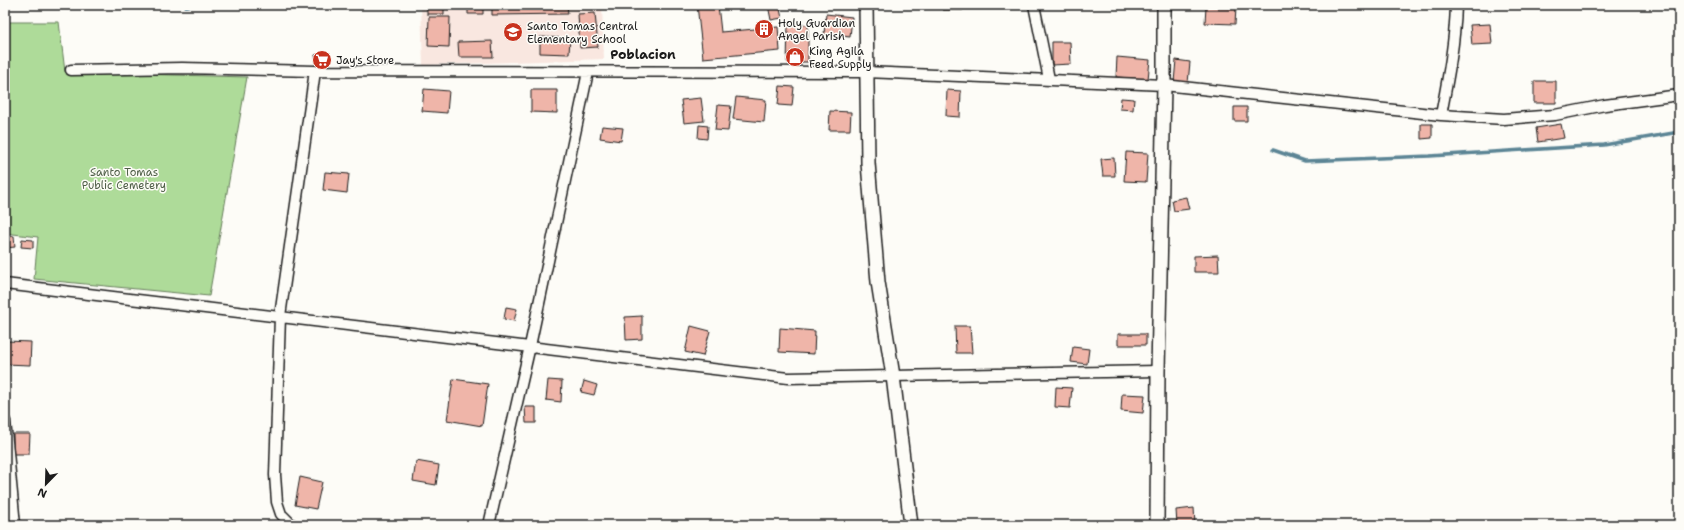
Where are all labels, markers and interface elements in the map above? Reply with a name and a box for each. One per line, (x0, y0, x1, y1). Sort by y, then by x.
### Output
place label: Holy Guardian Angel Parish (778, 16, 855, 44)
building icon: Holy Guardian Angel Parish (753, 18, 775, 40)
place label: Santo Tomas Central Elementary School (527, 19, 638, 47)
school or university icon: Santo Tomas Central Elementary School (502, 21, 524, 43)
place label: King Agila Feed Supply (809, 44, 872, 72)
district label: Poblacion (610, 46, 676, 63)
shop icon: King Agila Feed Supply (784, 46, 806, 68)
supermarket icon: Jay's Store (311, 49, 333, 71)
place label: Jay's Store (336, 53, 394, 68)
park label: Santo Tomas Public Cemetery (82, 165, 166, 193)
north arrow (26, 464, 66, 504)
text: N (35, 484, 49, 501)

